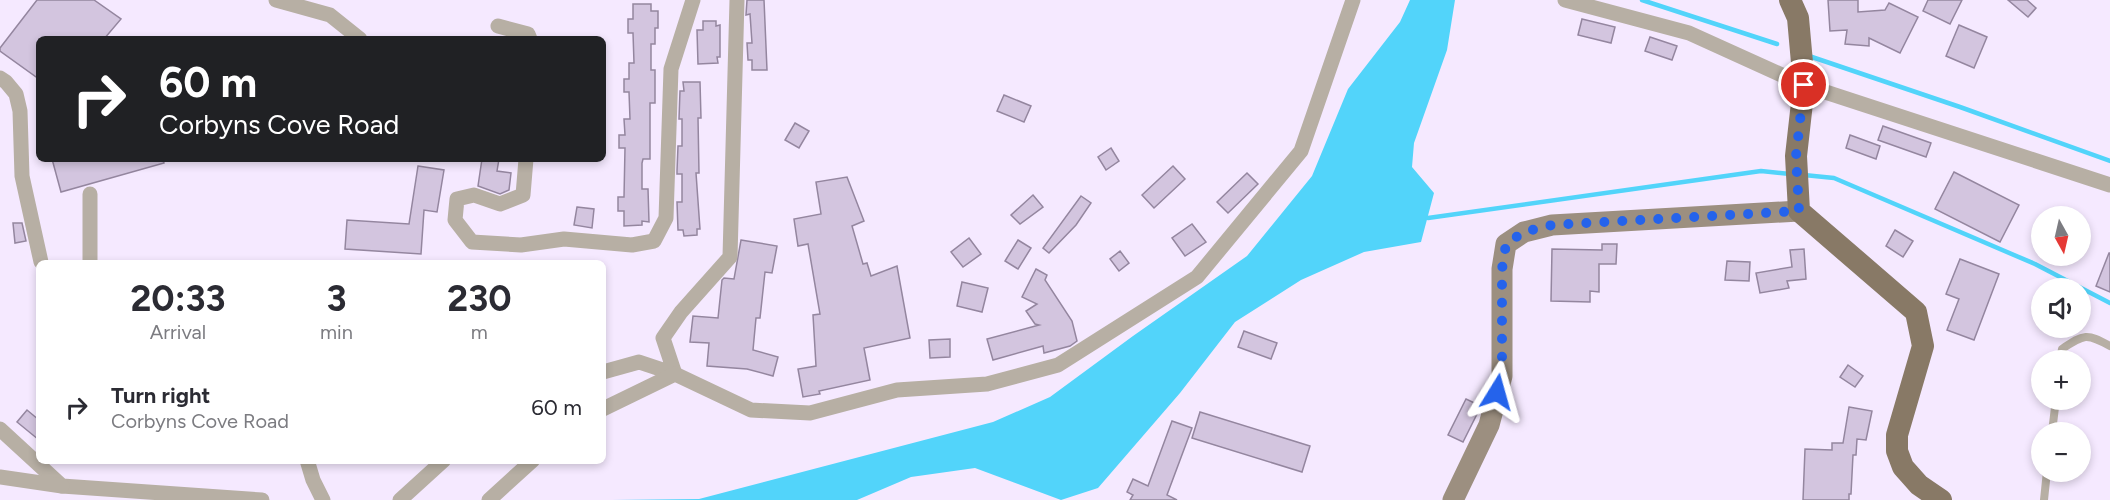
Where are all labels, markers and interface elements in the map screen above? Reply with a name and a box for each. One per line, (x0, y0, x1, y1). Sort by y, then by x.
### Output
text: 60 m (159, 57, 257, 108)
pin (1778, 59, 1829, 110)
icon: right (60, 60, 138, 138)
icon: arrive (1787, 68, 1820, 101)
text: Corbyns Cove Road (159, 108, 399, 141)
north arrow (2031, 206, 2091, 266)
map controls (2031, 206, 2091, 482)
text: 20:33 (130, 277, 226, 320)
text: 3 (326, 277, 346, 320)
text: 230 (447, 277, 511, 320)
button: sound (2031, 278, 2091, 338)
text: Arrival (150, 320, 206, 344)
text: min (320, 320, 353, 344)
text: m (471, 320, 488, 344)
button: + (2031, 350, 2091, 410)
position arrow (1465, 360, 1529, 424)
text: Turn right (111, 382, 210, 409)
icon: right (60, 391, 93, 424)
text: 60 m (531, 394, 582, 421)
text: Corbyns Cove Road (111, 409, 289, 433)
button: − (2031, 422, 2091, 482)

